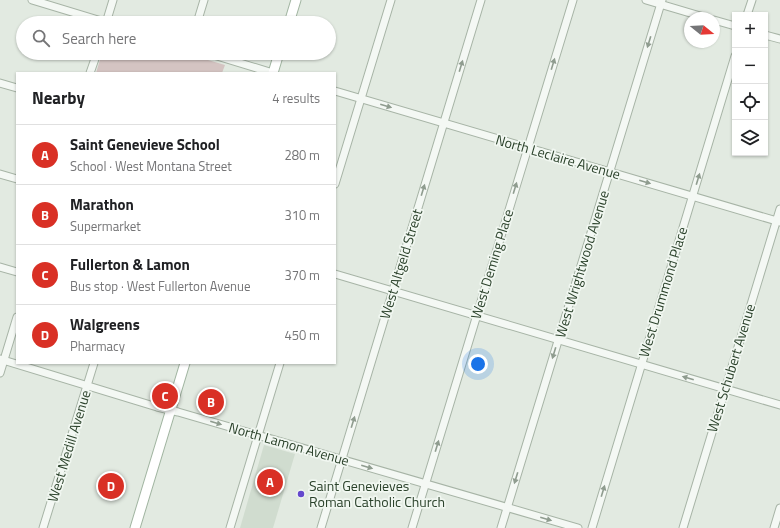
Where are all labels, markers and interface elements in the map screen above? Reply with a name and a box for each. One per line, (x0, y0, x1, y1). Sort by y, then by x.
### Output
north arrow (684, 12, 720, 48)
map controls (732, 12, 768, 156)
button: + (732, 12, 768, 48)
search box (16, 16, 336, 60)
icon: search (30, 27, 52, 49)
text: Search here (62, 27, 136, 50)
one-way arrow (646, 36, 652, 48)
button: − (732, 48, 768, 84)
one-way arrow (550, 57, 556, 69)
one-way arrow (458, 60, 464, 72)
button: locate (732, 84, 768, 120)
text: Nearby (32, 85, 85, 111)
text: 4 results (272, 88, 320, 108)
one-way arrow (380, 103, 392, 109)
button: layers (732, 120, 768, 156)
street label: North Leclaire Avenue (493, 129, 623, 184)
text: Saint Genevieve School (70, 133, 220, 156)
text: A (41, 145, 49, 165)
text: 280 m (284, 145, 320, 165)
text: School · West Montana Street (70, 156, 232, 176)
one-way arrow (695, 172, 701, 184)
one-way arrow (639, 179, 651, 185)
one-way arrow (512, 182, 518, 194)
one-way arrow (420, 184, 426, 196)
street label: West Wrightwood Avenue (549, 188, 614, 340)
text: Marathon (70, 193, 134, 216)
text: B (41, 205, 49, 225)
text: 310 m (284, 205, 320, 225)
street label: West Altgeld Street (374, 206, 427, 322)
street label: West Deming Place (465, 206, 518, 321)
text: Supermarket (70, 216, 141, 236)
street label: West Drummond Place (633, 224, 692, 360)
text: Fullerton & Lamon (70, 253, 190, 276)
text: C (41, 265, 49, 285)
text: 370 m (284, 265, 320, 285)
text: Bus stop · West Fullerton Avenue (70, 276, 250, 296)
street label: West Schubert Avenue (701, 301, 760, 435)
text: Walgreens (70, 313, 140, 336)
text: D (41, 325, 49, 345)
text: 450 m (284, 325, 320, 345)
text: Pharmacy (70, 336, 125, 356)
one-way arrow (551, 348, 557, 360)
your location (468, 354, 488, 374)
one-way arrow (681, 375, 693, 381)
pin: C (152, 381, 178, 411)
street label: West Medill Avenue (41, 387, 96, 505)
pin: B (198, 387, 224, 417)
street label: North Lamon Avenue (226, 416, 352, 471)
one-way arrow (350, 416, 356, 428)
one-way arrow (210, 420, 222, 426)
one-way arrow (434, 440, 440, 452)
one-way arrow (362, 464, 374, 470)
pin: A (257, 467, 283, 497)
pin: D (98, 471, 124, 501)
one-way arrow (513, 472, 519, 484)
place label: Saint Genevieves Roman Catholic Church (309, 475, 445, 512)
one-way arrow (600, 484, 606, 496)
marker: Saint Genevieves Roman Catholic Church (296, 489, 306, 499)
one-way arrow (540, 516, 552, 522)

